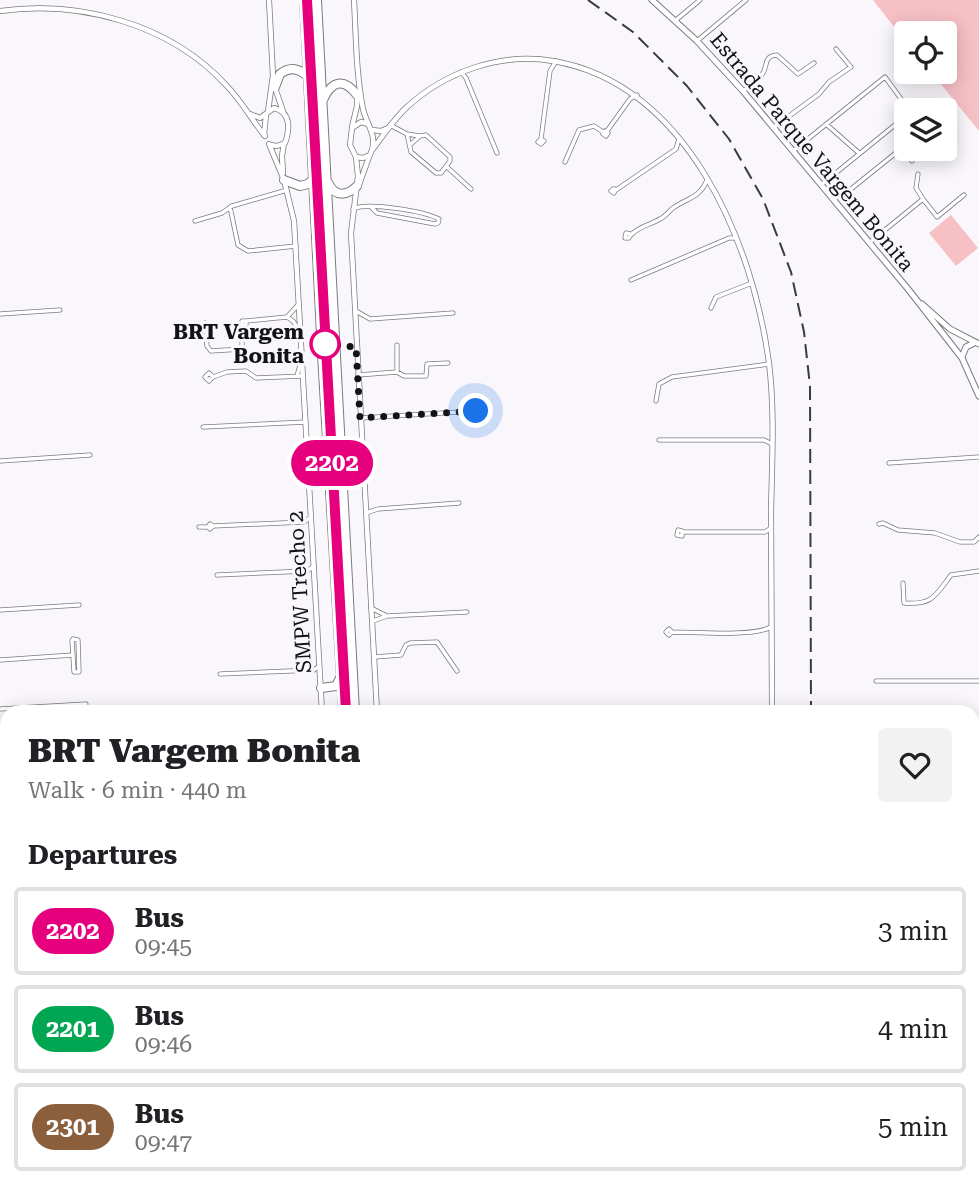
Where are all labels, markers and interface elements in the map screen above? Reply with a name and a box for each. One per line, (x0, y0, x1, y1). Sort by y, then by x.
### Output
map controls (894, 21, 957, 161)
button: locate (894, 21, 957, 84)
street label: Estrada Parque Vargem Bonita (705, 28, 919, 277)
button: layers (894, 98, 957, 161)
place label: BRT Vargem Bonita (173, 320, 305, 368)
marker: BRT Vargem Bonita (310, 329, 340, 359)
your location (458, 393, 493, 428)
line badge: 2202 (283, 440, 381, 486)
text: 2202 (305, 449, 359, 477)
street label: SMPW Trecho 2 (284, 510, 316, 674)
button: heart (878, 728, 952, 802)
text: BRT Vargem Bonita (28, 731, 360, 770)
text: Walk · 6 min · 440 m (28, 777, 247, 804)
text: Departures (28, 840, 177, 870)
text: Bus (135, 903, 184, 933)
text: 3 min (878, 916, 948, 946)
text: 2202 (46, 917, 100, 945)
text: 09:45 (135, 933, 192, 960)
text: Bus (135, 1001, 184, 1031)
text: 4 min (878, 1014, 948, 1044)
text: 2201 (46, 1015, 100, 1043)
text: 09:46 (135, 1031, 192, 1058)
text: Bus (135, 1099, 184, 1129)
text: 5 min (878, 1112, 948, 1142)
text: 2301 (46, 1113, 100, 1141)
text: 09:47 (135, 1129, 192, 1156)

